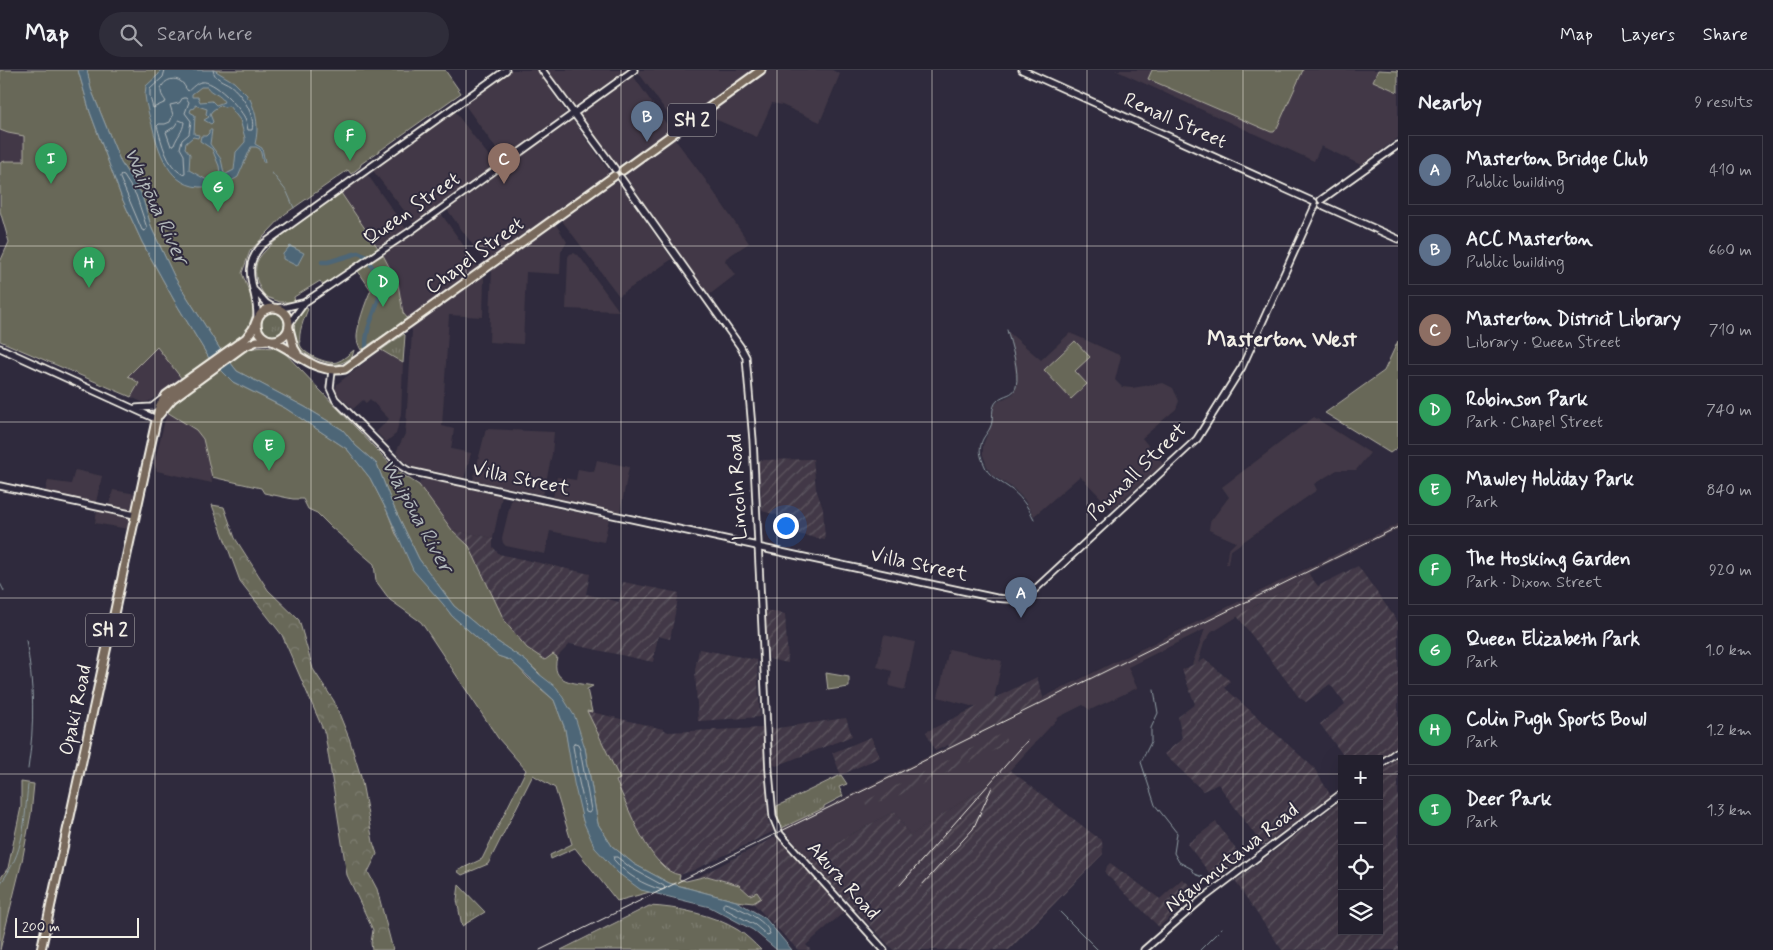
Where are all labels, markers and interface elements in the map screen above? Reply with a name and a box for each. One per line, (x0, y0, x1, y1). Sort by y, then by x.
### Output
search box (99, 12, 449, 57)
text: Map (25, 19, 69, 50)
icon: search (117, 21, 145, 49)
text: Search here (157, 22, 253, 47)
text: Map (1560, 23, 1593, 47)
text: Layers (1621, 23, 1675, 47)
text: Share (1703, 23, 1748, 47)
street label: Renall Street (1119, 86, 1231, 156)
text: Nearby (1418, 89, 1482, 117)
text: 9 results (1695, 92, 1753, 113)
pin: B (631, 101, 663, 142)
road number: SH 2 (668, 104, 716, 136)
pin: F (334, 120, 366, 161)
pin: I (35, 143, 67, 184)
water label: Waipōua River (117, 143, 197, 272)
pin: C (488, 143, 520, 184)
text: Masterton Bridge Club (1466, 147, 1648, 172)
text: A (1430, 160, 1440, 181)
text: 410 m (1709, 160, 1752, 181)
street label: Queen Street (358, 166, 466, 252)
pin: G (202, 171, 234, 212)
text: Public building (1466, 172, 1565, 193)
street label: Chapel Street (420, 211, 530, 301)
text: ACC Masterton (1466, 227, 1593, 252)
text: B (1430, 240, 1440, 261)
text: 660 m (1708, 240, 1752, 261)
pin: H (73, 247, 105, 288)
text: Public building (1466, 252, 1565, 273)
pin: D (367, 266, 399, 307)
text: Masterton District Library (1466, 307, 1681, 332)
text: C (1429, 320, 1441, 341)
text: 710 m (1709, 320, 1752, 341)
district label: Masterton West (1207, 326, 1358, 354)
text: Library · Queen Street (1466, 332, 1621, 353)
text: Robinson Park (1466, 387, 1588, 412)
text: D (1429, 400, 1441, 421)
text: 740 m (1706, 400, 1752, 421)
text: Park · Chapel Street (1466, 412, 1603, 433)
street label: Pownall Street (1081, 417, 1193, 527)
pin: E (253, 430, 285, 471)
street label: Lincoln Road (722, 433, 754, 541)
water label: Waipōua River (374, 454, 461, 581)
street label: Villa Street (470, 456, 572, 503)
text: Mawley Holiday Park (1466, 467, 1634, 492)
text: E (1430, 480, 1440, 501)
text: 840 m (1707, 480, 1752, 501)
text: Park (1466, 492, 1498, 513)
your location (773, 513, 799, 539)
street label: Villa Street (868, 542, 970, 589)
text: The Hosking Garden (1466, 547, 1631, 572)
text: F (1431, 560, 1439, 581)
text: 920 m (1709, 560, 1752, 581)
text: Park · Dixon Street (1466, 572, 1602, 593)
pin: A (1005, 577, 1037, 618)
road number: SH 2 (86, 614, 134, 646)
text: Queen Elizabeth Park (1466, 627, 1640, 652)
text: G (1430, 640, 1440, 661)
text: 1.0 km (1705, 640, 1752, 661)
text: Park (1466, 652, 1498, 673)
street label: Opaki Road (53, 662, 99, 758)
text: Colin Pugh Sports Bowl (1466, 707, 1647, 732)
text: H (1430, 720, 1440, 741)
text: 1.2 km (1706, 720, 1752, 741)
text: Park (1466, 732, 1498, 753)
map controls (1338, 755, 1383, 935)
button: + (1338, 755, 1383, 800)
text: Deer Park (1466, 787, 1552, 812)
street label: Ngaumutawa Road (1159, 797, 1306, 921)
button: − (1338, 800, 1383, 845)
text: I (1431, 800, 1439, 821)
text: 1.3 km (1707, 800, 1752, 821)
text: Park (1466, 812, 1498, 833)
street label: Akura Road (800, 836, 886, 926)
button: locate (1338, 845, 1383, 890)
button: layers (1338, 890, 1383, 935)
scale bar (15, 915, 139, 938)
text: 200 m (22, 918, 60, 936)

